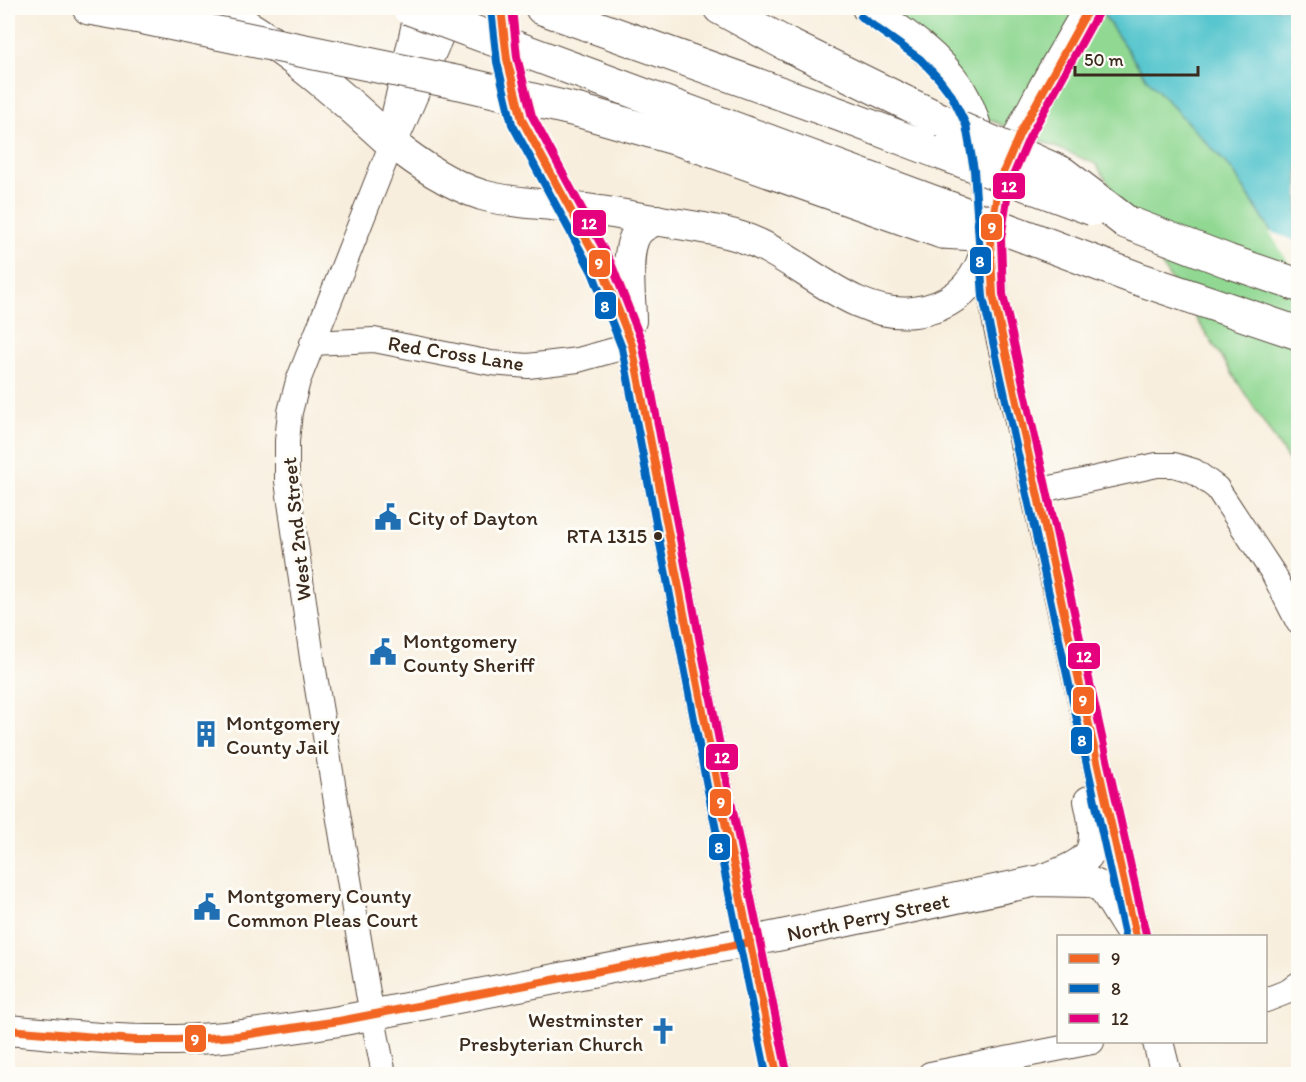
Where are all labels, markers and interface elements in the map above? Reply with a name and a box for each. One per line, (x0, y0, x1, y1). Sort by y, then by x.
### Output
scale bar (1075, 39, 1198, 77)
text: 50 m (1084, 49, 1124, 71)
line badge: 12 (992, 172, 1026, 200)
text: 12 (1001, 177, 1018, 196)
line badge: 12 (572, 209, 607, 237)
line badge: 9 (980, 213, 1003, 241)
text: 12 (581, 214, 598, 233)
text: 9 (988, 218, 996, 237)
line badge: 8 (969, 246, 992, 275)
line badge: 9 (588, 249, 611, 278)
text: 8 (976, 252, 985, 271)
text: 9 (595, 254, 603, 273)
line badge: 8 (594, 291, 617, 320)
text: 8 (601, 297, 610, 316)
street label: Red Cross Lane (386, 330, 526, 376)
street label: West 2nd Street (276, 456, 316, 602)
public building icon: City of Dayton (373, 502, 403, 532)
place label: City of Dayton (408, 505, 538, 530)
place label: RTA 1315 (566, 524, 647, 548)
marker: RTA 1315 (652, 530, 664, 542)
place label: Montgomery County Sheriff (403, 628, 536, 677)
public building icon: Montgomery County Sheriff (368, 637, 398, 667)
line badge: 12 (1067, 642, 1101, 670)
text: 12 (1076, 647, 1093, 666)
line badge: 9 (1072, 686, 1095, 715)
text: 9 (1079, 691, 1087, 710)
place label: Montgomery County Jail (226, 710, 340, 759)
building icon: Montgomery County Jail (191, 719, 221, 749)
line badge: 8 (1070, 726, 1093, 755)
text: 8 (1078, 731, 1087, 750)
line badge: 12 (705, 743, 739, 771)
text: 12 (714, 748, 731, 767)
line badge: 9 (709, 788, 732, 817)
text: 9 (717, 793, 725, 812)
line badge: 8 (708, 833, 731, 861)
text: 8 (715, 838, 724, 857)
place label: Montgomery County Common Pleas Court (227, 883, 418, 932)
street label: North Perry Street (785, 888, 952, 946)
public building icon: Montgomery County Common Pleas Court (192, 892, 222, 922)
legend (1057, 935, 1267, 1043)
text: 9 (1111, 948, 1120, 970)
text: 8 (1111, 978, 1121, 1000)
place label: Westminster Presbyterian Church (459, 1007, 644, 1056)
text: 12 (1111, 1008, 1129, 1030)
church icon: Westminster Presbyterian Church (648, 1016, 678, 1046)
line badge: 9 (184, 1024, 207, 1053)
text: 9 (191, 1030, 199, 1049)

